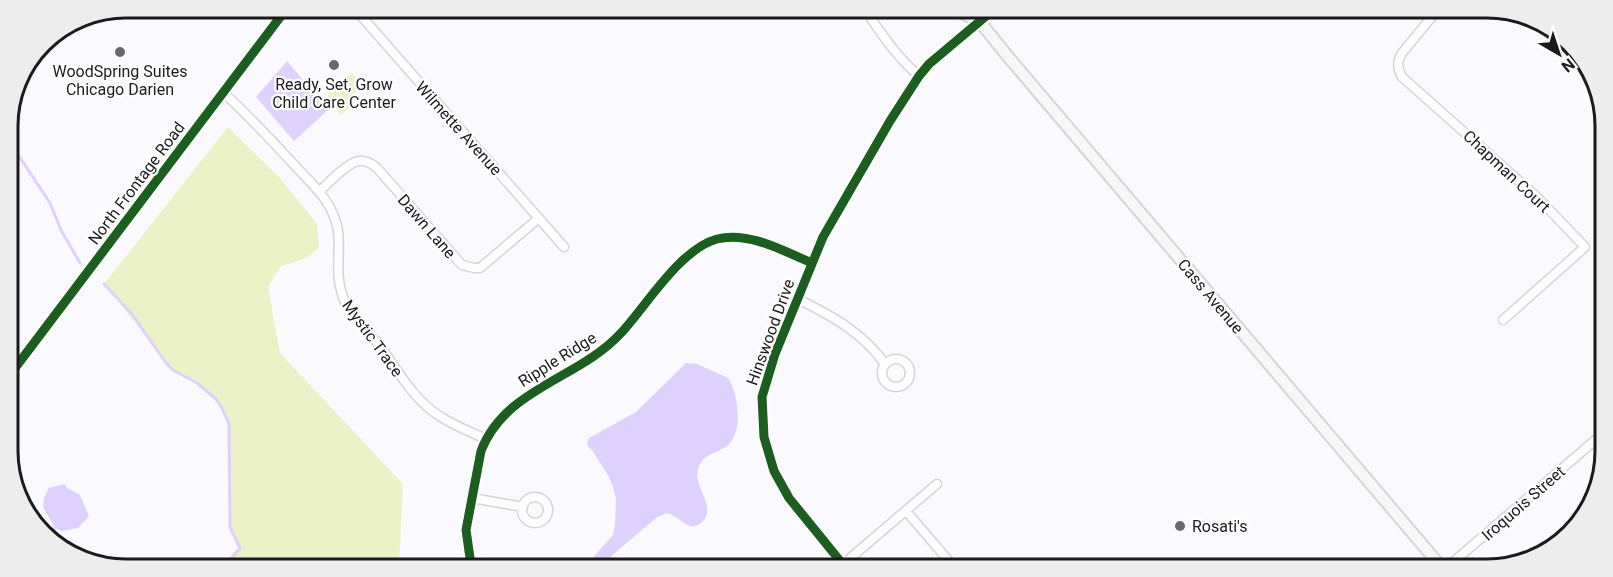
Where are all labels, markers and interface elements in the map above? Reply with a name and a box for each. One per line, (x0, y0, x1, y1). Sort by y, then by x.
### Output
north arrow (1529, 24, 1589, 84)
marker: WoodSpring Suites Chicago Darien (113, 45, 127, 59)
text: N (1558, 54, 1578, 76)
marker: Ready, Set, Grow Child Care Center (327, 58, 341, 72)
place label: WoodSpring Suites Chicago Darien (53, 62, 188, 99)
place label: Ready, Set, Grow Child Care Center (272, 75, 396, 112)
street label: Wilmette Avenue (412, 77, 506, 179)
street label: North Frontage Road (84, 118, 189, 248)
street label: Chapman Court (1459, 126, 1554, 216)
street label: Dawn Lane (394, 190, 460, 262)
street label: Cass Avenue (1174, 255, 1247, 338)
street label: Hinswood Drive (742, 276, 798, 388)
street label: Mystic Trace (338, 296, 407, 381)
street label: Ripple Ridge (515, 328, 600, 391)
street label: Iroquois Street (1478, 462, 1569, 545)
place label: Rosati's (1192, 517, 1248, 536)
marker: Rosati's (1173, 519, 1187, 533)

